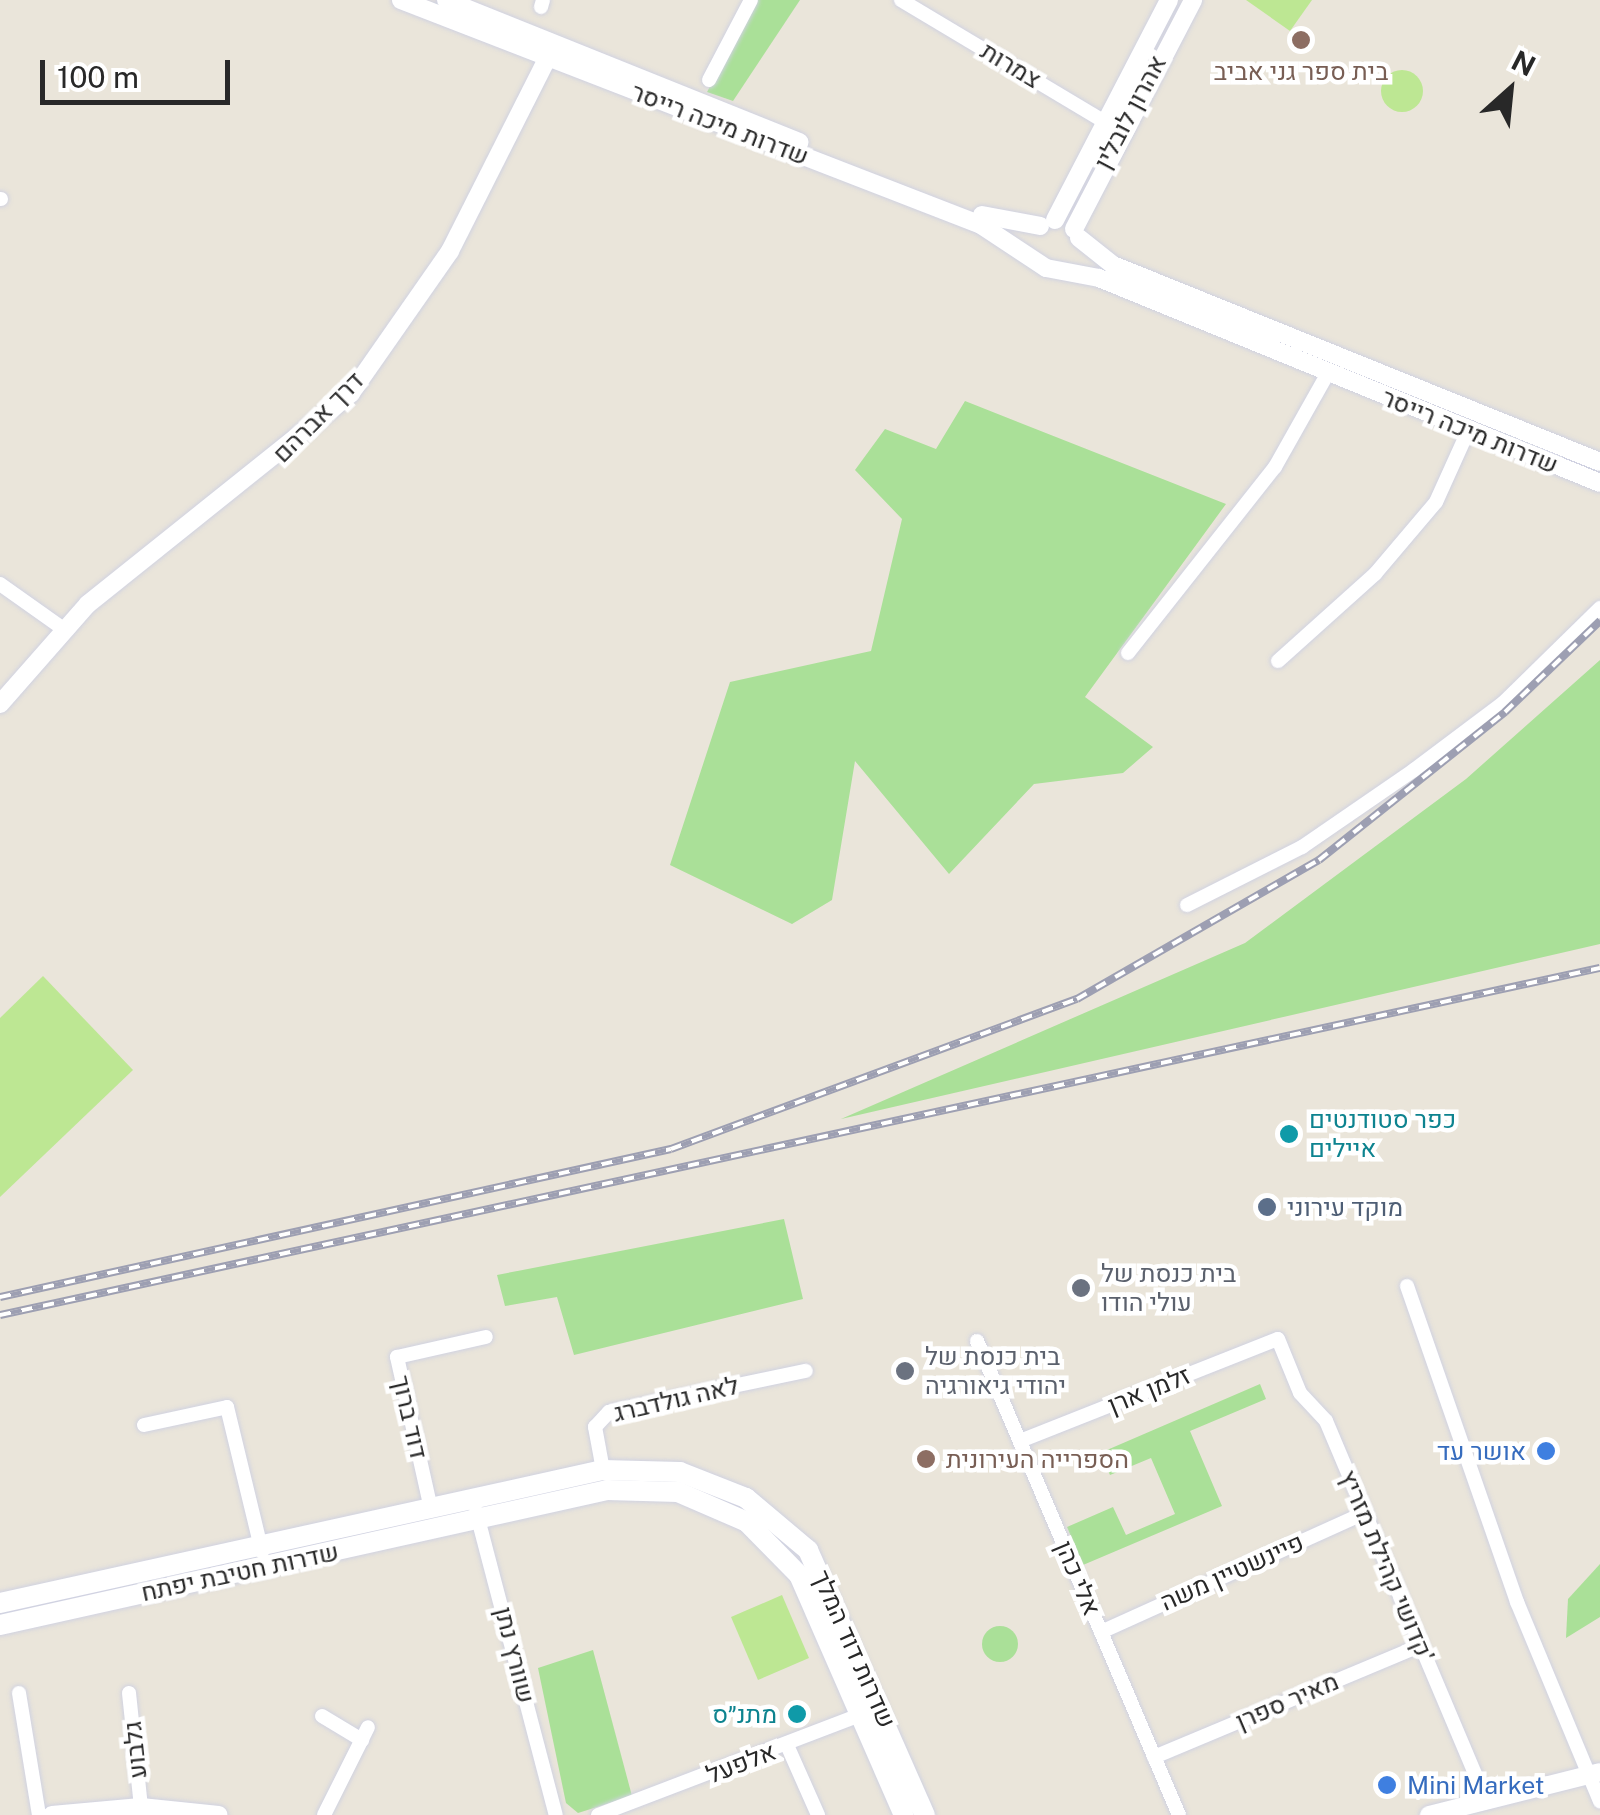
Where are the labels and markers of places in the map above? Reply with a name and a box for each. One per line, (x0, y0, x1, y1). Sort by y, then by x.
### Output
marker: בית ספר גני אביב (1290, 29, 1312, 51)
place label: בית ספר גני אביב (1214, 56, 1388, 86)
place label: כפר סטודנטים איילים (1309, 1105, 1456, 1164)
marker: כפר סטודנטים איילים (1278, 1123, 1300, 1145)
place label: מוקד עירוני (1287, 1192, 1403, 1222)
marker: מוקד עירוני (1256, 1196, 1278, 1218)
place label: בית כנסת של עולי הודו (1101, 1259, 1236, 1318)
marker: בית כנסת של עולי הודו (1070, 1277, 1092, 1299)
place label: בית כנסת של יהודי גיאורגיה (925, 1342, 1066, 1401)
marker: בית כנסת של יהודי גיאורגיה (894, 1360, 916, 1382)
place label: אושר עד (1437, 1436, 1526, 1466)
marker: אושר עד (1535, 1440, 1557, 1462)
place label: הספרייה העירונית (946, 1444, 1129, 1474)
marker: הספרייה העירונית (915, 1448, 937, 1470)
place label: מתנ״ס (712, 1699, 777, 1729)
marker: מתנ״ס (786, 1703, 808, 1725)
place label: Mini Market (1407, 1770, 1545, 1800)
marker: Mini Market (1376, 1774, 1398, 1796)

